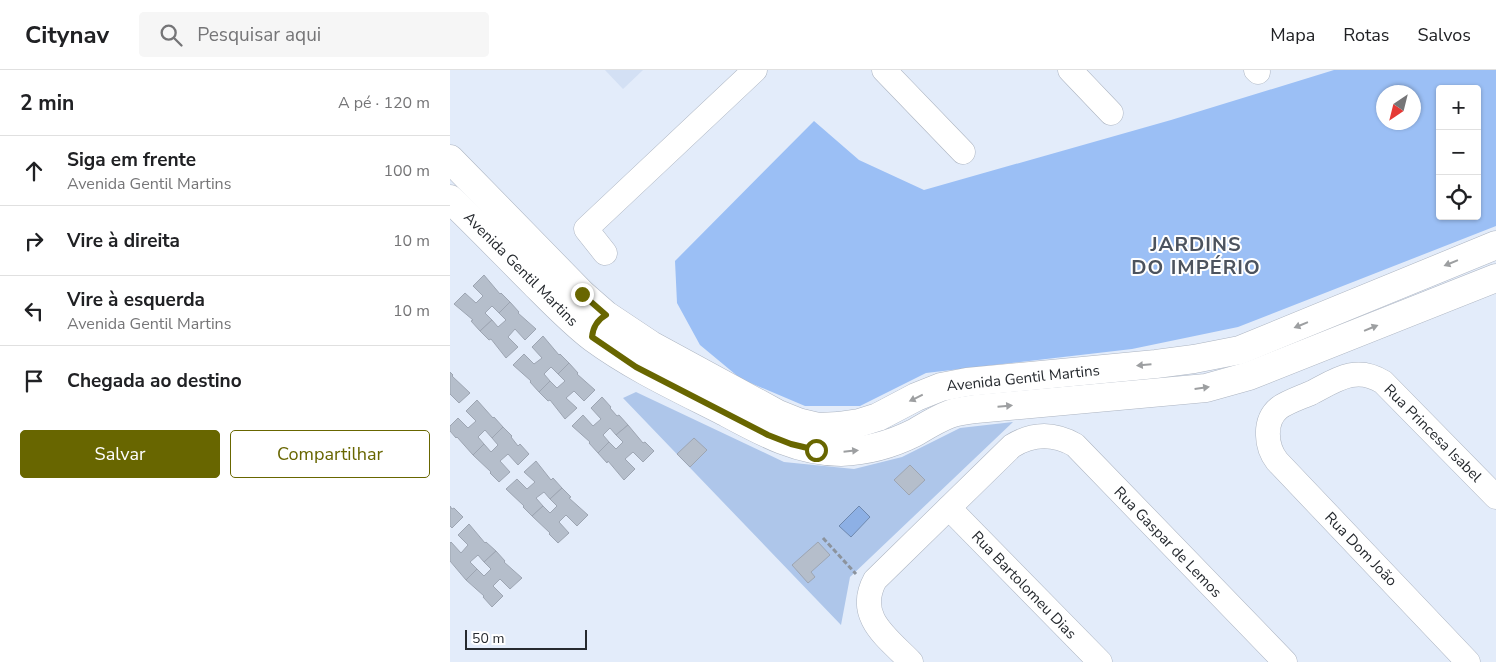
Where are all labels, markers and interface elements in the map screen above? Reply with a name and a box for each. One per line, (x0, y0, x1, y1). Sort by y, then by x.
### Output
search box (139, 12, 489, 57)
text: Citynav (25, 19, 109, 51)
icon: search (157, 21, 185, 49)
text: Pesquisar aqui (197, 22, 321, 48)
text: Mapa (1270, 23, 1315, 47)
text: Rotas (1343, 23, 1389, 47)
text: Salvos (1417, 23, 1471, 47)
north arrow (1376, 85, 1421, 130)
map controls (1436, 85, 1481, 220)
button: + (1436, 85, 1481, 130)
text: 2 min (20, 89, 74, 117)
text: A pé · 120 m (338, 92, 430, 114)
button: − (1436, 130, 1481, 175)
text: Siga em frente (67, 147, 196, 173)
icon: ahead (20, 157, 48, 185)
text: 100 m (383, 160, 430, 182)
text: Avenida Gentil Martins (67, 173, 231, 195)
button: locate (1436, 175, 1481, 220)
street label: Avenida Gentil Martins (459, 207, 583, 331)
icon: right (20, 227, 48, 255)
text: Vire à direita (67, 228, 180, 254)
text: 10 m (393, 230, 430, 252)
district label: JARDINS DO IMPÉRIO (1131, 231, 1261, 281)
one-way arrow (1444, 260, 1458, 268)
route end (571, 283, 594, 306)
text: Vire à esquerda (67, 287, 205, 313)
icon: left (20, 297, 48, 325)
text: 10 m (393, 300, 430, 322)
text: Avenida Gentil Martins (67, 313, 231, 335)
one-way arrow (1293, 322, 1308, 329)
one-way arrow (1364, 324, 1379, 332)
street label: Avenida Gentil Martins (945, 360, 1101, 396)
one-way arrow (1136, 362, 1152, 370)
icon: arrive (20, 367, 48, 395)
text: Chegada ao destino (67, 368, 242, 394)
street label: Rua Princesa Isabel (1380, 380, 1487, 487)
one-way arrow (1194, 384, 1210, 392)
one-way arrow (908, 394, 923, 402)
one-way arrow (997, 402, 1013, 410)
button: Salvar (20, 430, 220, 478)
button: Compartilhar (230, 430, 430, 478)
route start (805, 439, 828, 462)
one-way arrow (843, 446, 859, 454)
street label: Rua Gaspar de Lemos (1110, 482, 1226, 602)
street label: Rua Dom João (1320, 508, 1402, 590)
street label: Rua Bartolomeu Dias (967, 527, 1081, 643)
scale bar (465, 627, 588, 650)
text: 50 m (472, 629, 504, 648)

